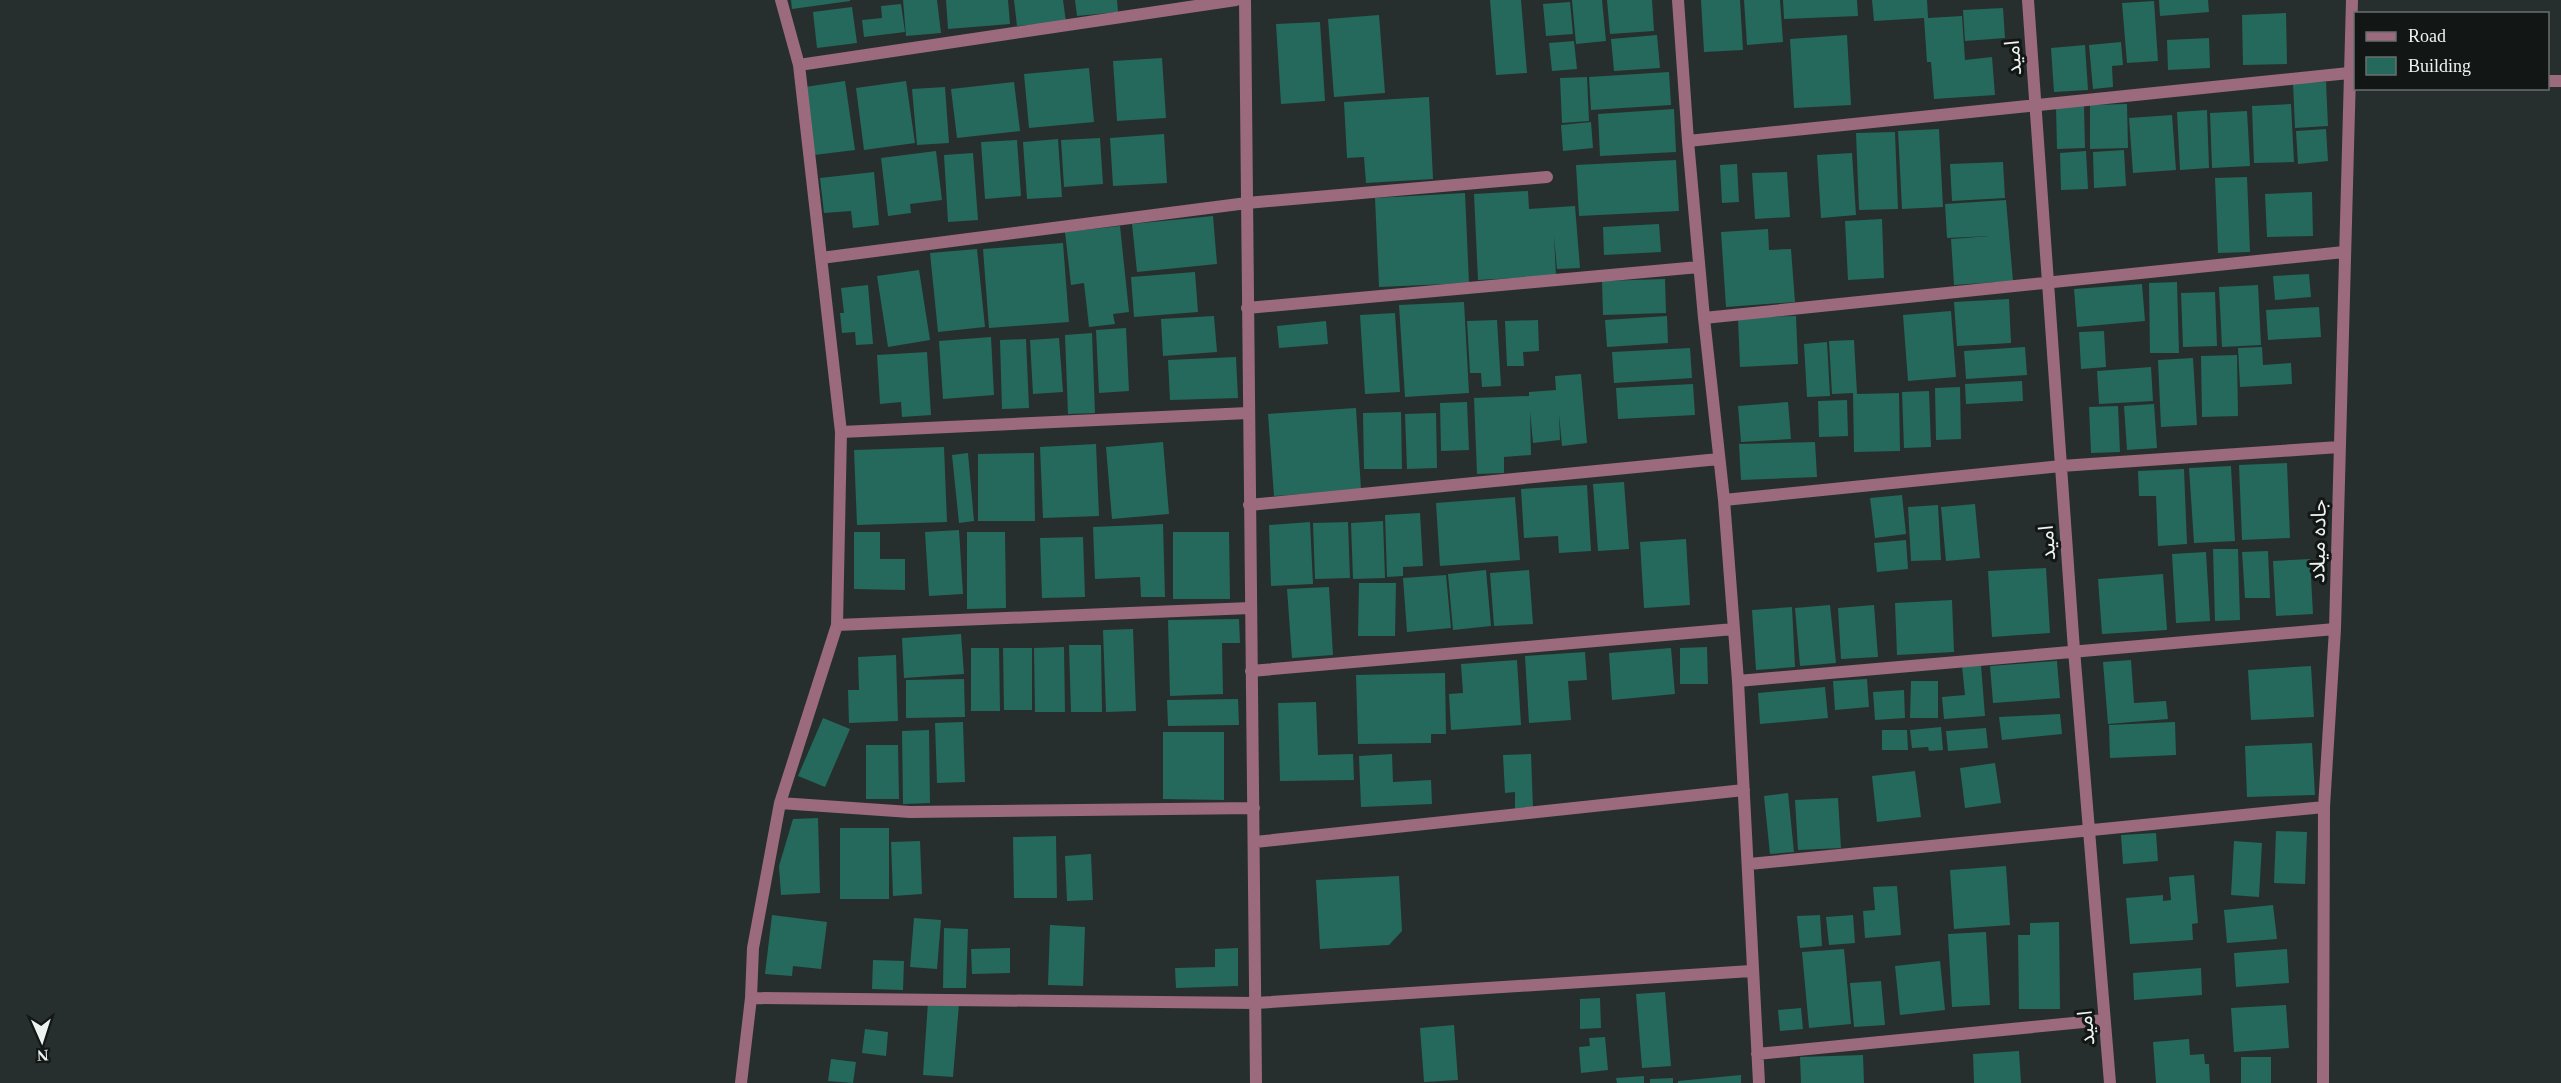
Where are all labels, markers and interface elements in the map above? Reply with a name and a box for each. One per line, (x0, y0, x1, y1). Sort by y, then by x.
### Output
legend (2354, 12, 2549, 90)
text: Road (2408, 26, 2446, 46)
street label: امید (2000, 40, 2026, 76)
text: Building (2408, 56, 2471, 76)
street label: جاده میلاد (2305, 499, 2331, 583)
street label: امید (2034, 525, 2060, 561)
street label: امید (2073, 1010, 2099, 1046)
north arrow (12, 1011, 72, 1071)
text: N (36, 1047, 49, 1064)

